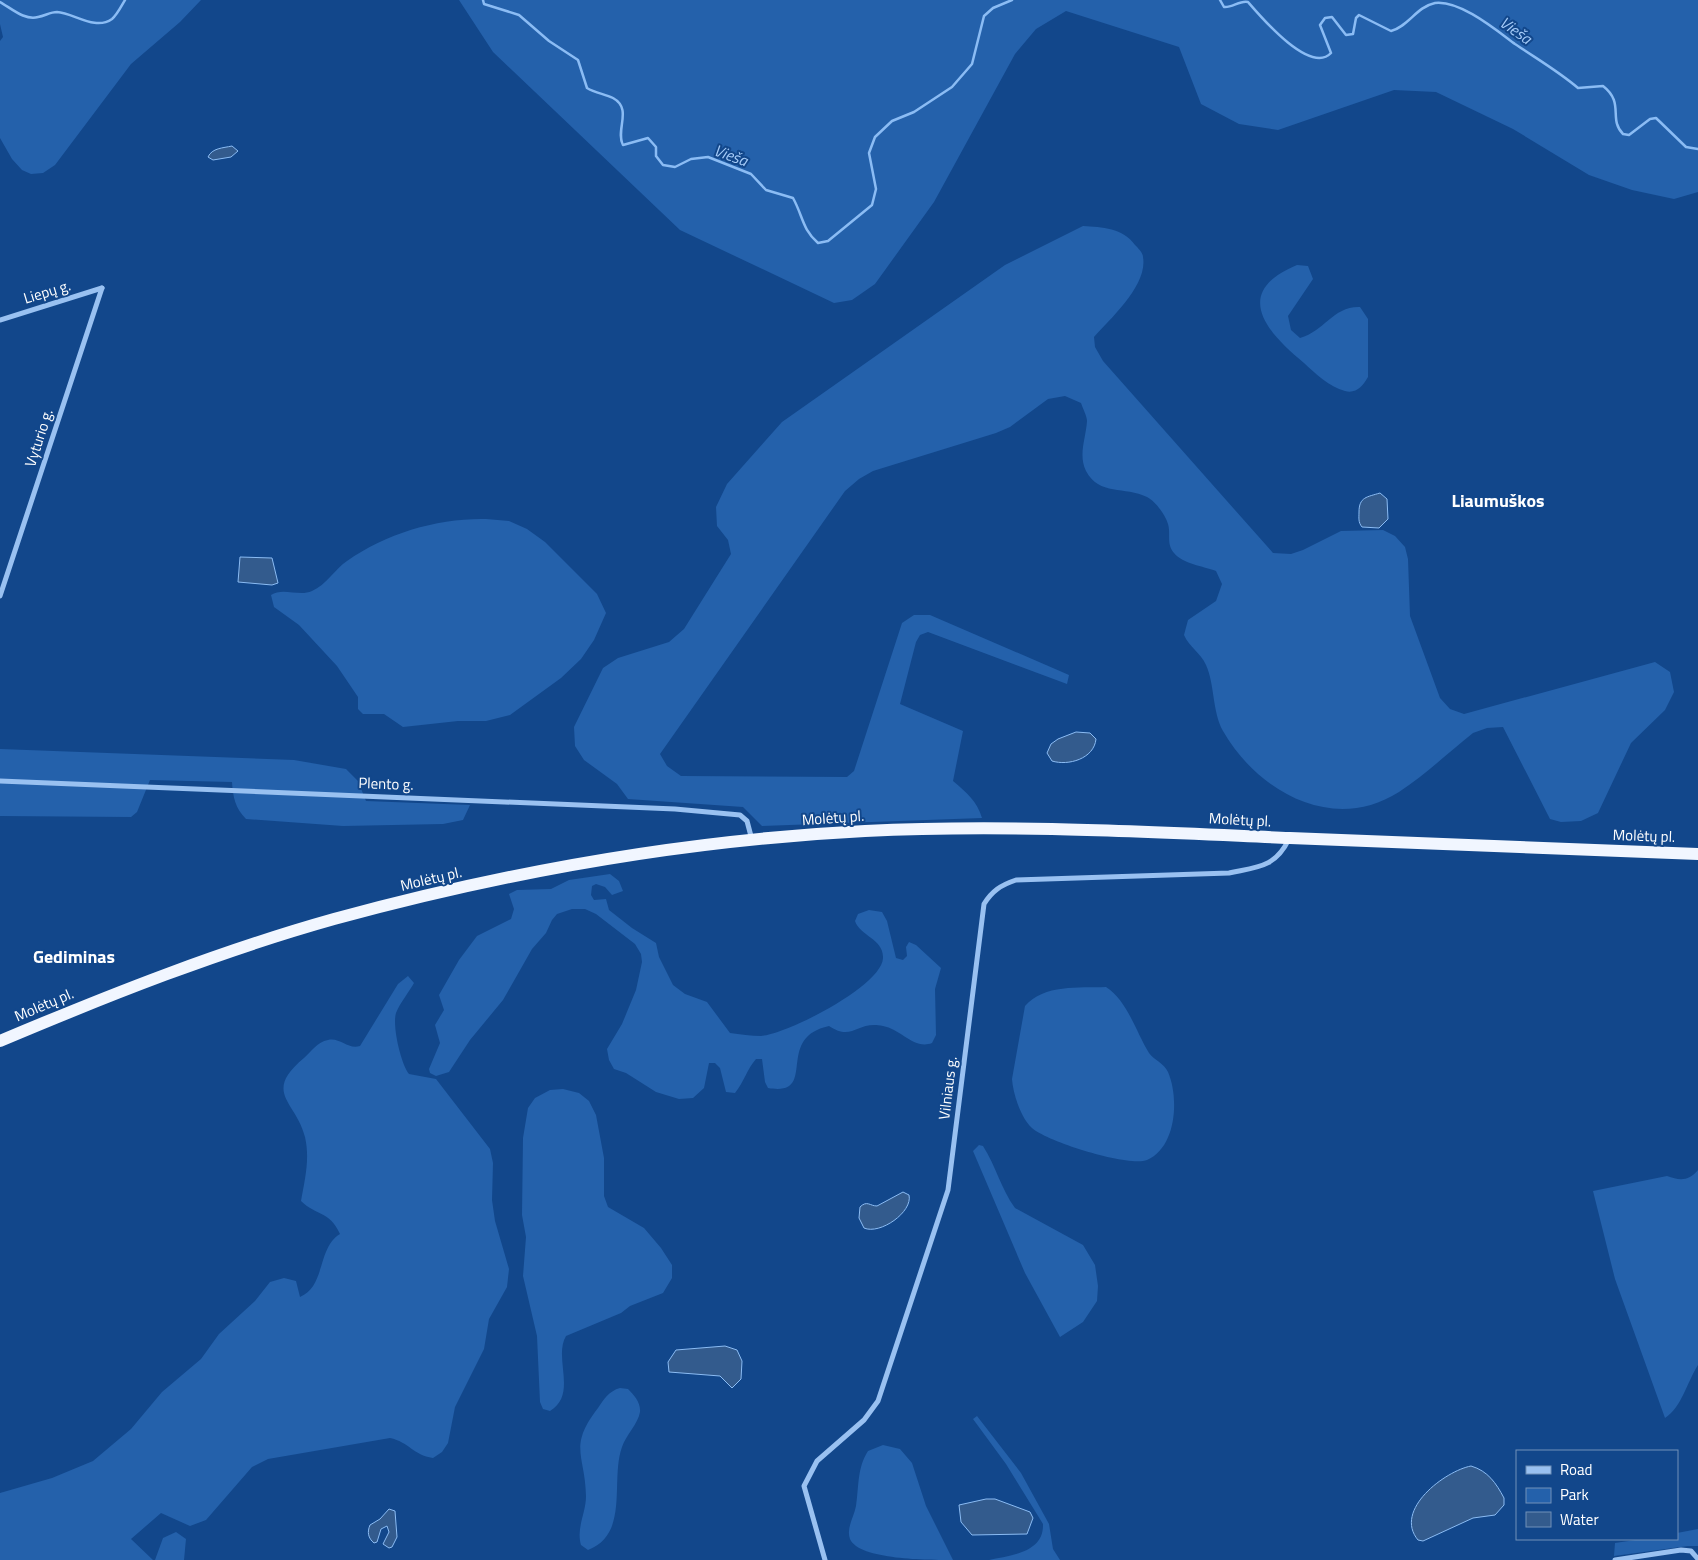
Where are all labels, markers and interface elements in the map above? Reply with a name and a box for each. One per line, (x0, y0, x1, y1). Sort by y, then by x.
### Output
water label: Vieša (1495, 10, 1538, 50)
water label: Vieša (711, 138, 752, 172)
street label: Liepų g. (20, 273, 73, 310)
street label: Vyturio g. (18, 406, 59, 470)
district label: Liaumuškos (1451, 487, 1545, 514)
street label: Plento g. (358, 771, 414, 796)
street label: Molėtų pl. (801, 804, 865, 831)
street label: Molėtų pl. (1208, 806, 1272, 833)
street label: Molėtų pl. (1612, 823, 1676, 848)
street label: Molėtų pl. (398, 860, 464, 897)
district label: Gediminas (33, 943, 115, 970)
street label: Molėtų pl. (11, 982, 77, 1027)
street label: Vilniaus g. (932, 1055, 963, 1121)
legend (1516, 1450, 1678, 1540)
text: Road (1560, 1458, 1592, 1481)
text: Park (1560, 1483, 1589, 1506)
text: Water (1560, 1508, 1599, 1531)

